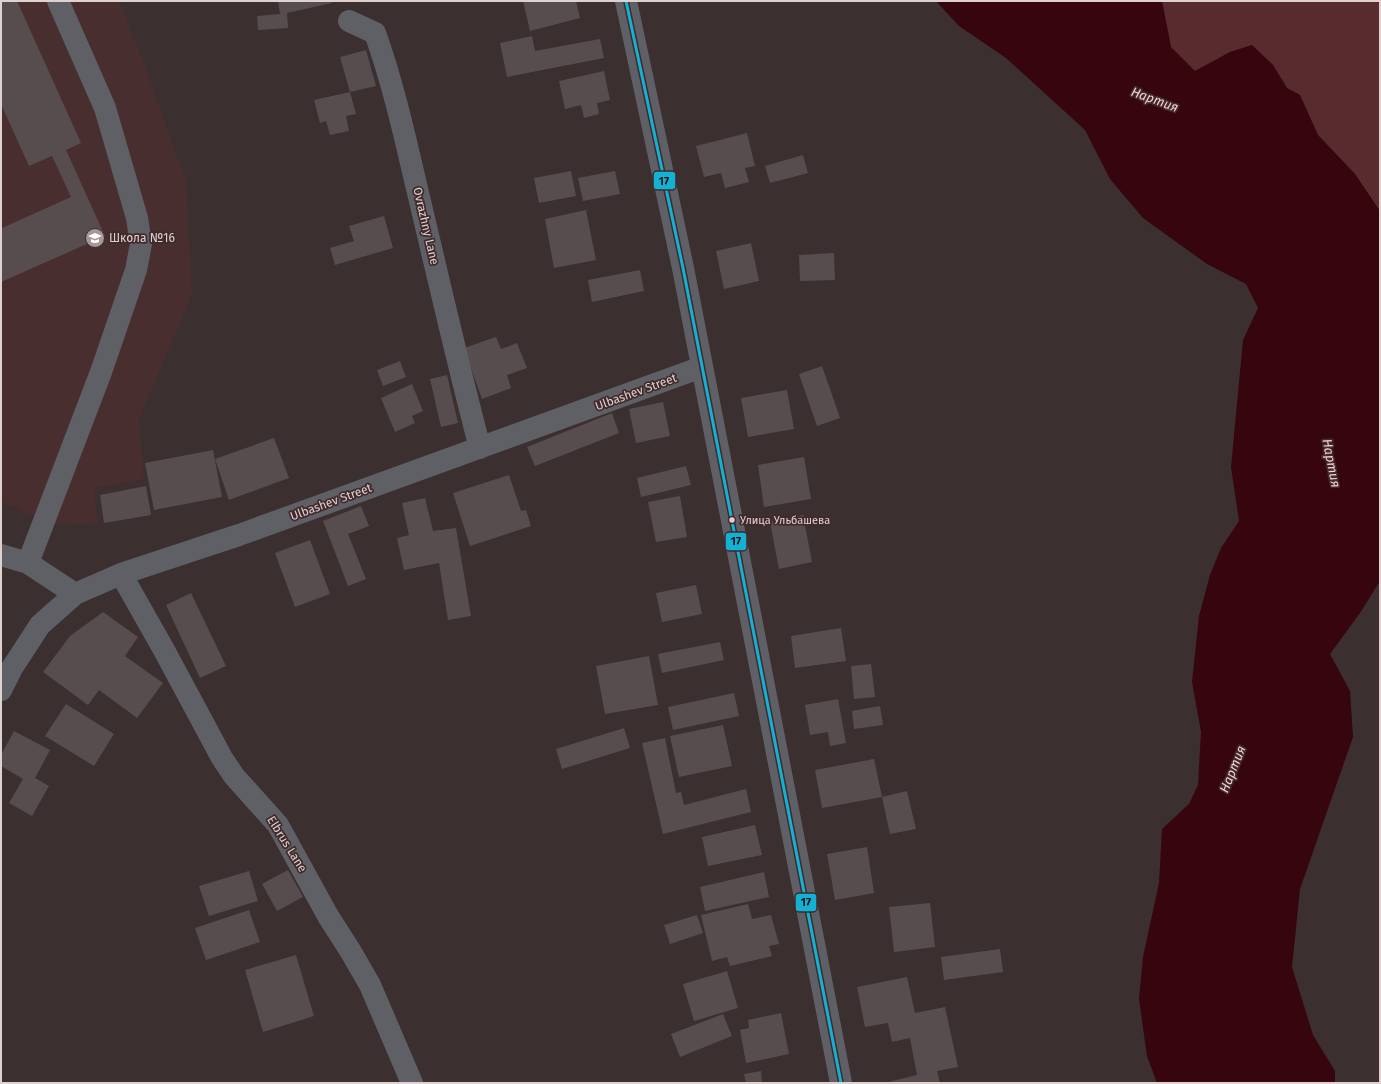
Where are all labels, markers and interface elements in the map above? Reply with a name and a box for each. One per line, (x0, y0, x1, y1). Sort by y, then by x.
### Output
water label: Нартия (1129, 84, 1181, 115)
line badge: 17 (653, 171, 676, 190)
text: 17 (659, 175, 669, 188)
street label: Ovrazhny Lane (410, 186, 442, 266)
school or university icon: Школа №16 (84, 227, 106, 249)
place label: Школа №16 (109, 231, 175, 245)
street label: Ulbashev Street (593, 371, 679, 413)
water label: Нартия (1319, 437, 1344, 489)
street label: Ulbashev Street (288, 481, 374, 523)
place label: Улица Ульбашева (740, 514, 830, 527)
marker: Улица Ульбашева (727, 515, 737, 525)
line badge: 17 (725, 532, 747, 551)
text: 17 (731, 535, 741, 548)
water label: Нартия (1216, 744, 1249, 795)
street label: Elbrus Lane (264, 813, 310, 875)
line badge: 17 (795, 893, 817, 912)
text: 17 (801, 896, 811, 909)

